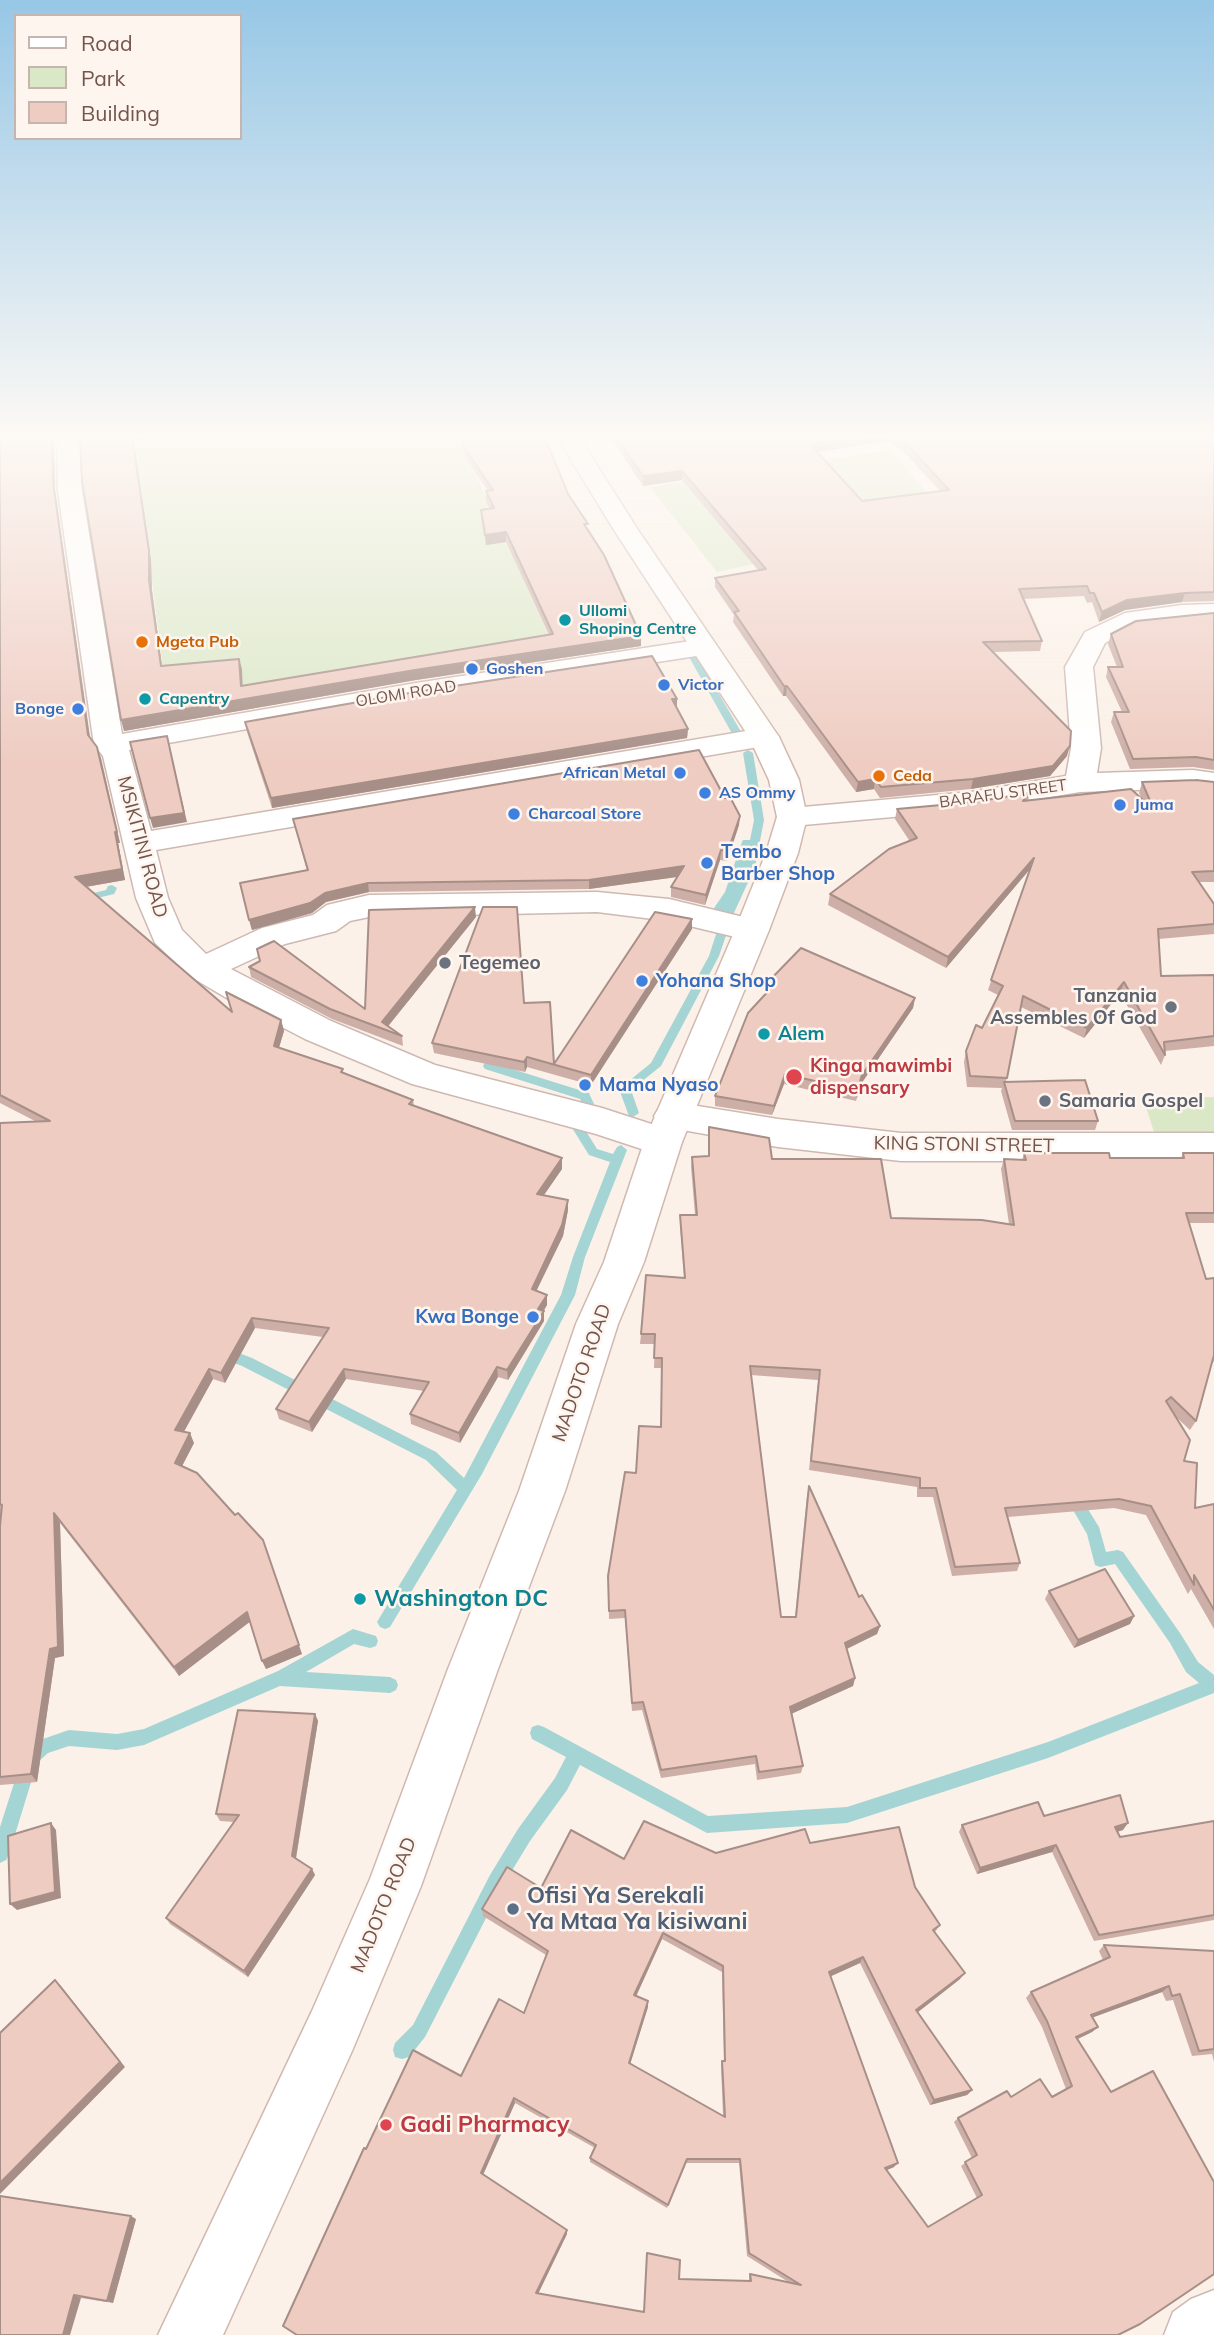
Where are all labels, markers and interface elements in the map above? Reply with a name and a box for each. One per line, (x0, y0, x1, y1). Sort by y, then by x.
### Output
legend (14, 14, 242, 140)
text: Road (81, 30, 132, 56)
text: Park (81, 65, 125, 91)
text: Building (81, 100, 160, 126)
place label: Ullomi Shoping Centre (579, 601, 696, 639)
marker: Ullomi Shoping Centre (557, 612, 573, 628)
place label: Mgeta Pub (156, 632, 239, 652)
marker: Mgeta Pub (134, 634, 150, 650)
place label: Goshen (486, 659, 543, 679)
marker: Goshen (464, 661, 480, 677)
place label: Victor (678, 675, 724, 695)
street label: OLOMI ROAD (354, 677, 458, 711)
marker: Victor (656, 677, 672, 693)
place label: Capentry (159, 689, 229, 709)
marker: Capentry (137, 691, 153, 707)
place label: Bonge (15, 699, 64, 719)
marker: Bonge (70, 701, 86, 717)
place label: African Metal (563, 763, 666, 783)
marker: African Metal (672, 765, 688, 781)
place label: Ceda (893, 766, 932, 786)
marker: Ceda (871, 768, 887, 784)
street label: MSIKITINI ROAD (112, 773, 172, 921)
street label: BARAFU STREET (938, 776, 1068, 812)
place label: AS Ommy (719, 783, 796, 803)
marker: AS Ommy (697, 785, 713, 801)
place label: Juma (1134, 795, 1174, 815)
marker: Juma (1112, 797, 1128, 813)
place label: Charcoal Store (528, 804, 641, 824)
marker: Charcoal Store (506, 806, 522, 822)
place label: Tembo Barber Shop (721, 841, 835, 885)
marker: Tembo Barber Shop (699, 855, 715, 871)
place label: Tegemeo (459, 952, 541, 974)
marker: Tegemeo (437, 955, 453, 971)
place label: Yohana Shop (656, 970, 776, 992)
marker: Yohana Shop (634, 973, 650, 989)
place label: Tanzania Assembles Of God (990, 985, 1157, 1029)
marker: Tanzania Assembles Of God (1163, 999, 1179, 1015)
place label: Alem (778, 1023, 825, 1045)
marker: Alem (756, 1026, 772, 1042)
place label: Kinga mawimbi dispensary (810, 1055, 952, 1099)
marker: Kinga mawimbi dispensary (784, 1067, 804, 1087)
place label: Mama Nyaso (599, 1074, 718, 1096)
marker: Mama Nyaso (577, 1077, 593, 1093)
place label: Samaria Gospel (1059, 1090, 1203, 1112)
marker: Samaria Gospel (1037, 1093, 1053, 1109)
street label: KING STONI STREET (873, 1132, 1055, 1158)
street label: MADOTO ROAD (548, 1301, 616, 1445)
place label: Kwa Bonge (415, 1306, 519, 1328)
marker: Kwa Bonge (525, 1309, 541, 1325)
place label: Washington DC (374, 1585, 548, 1613)
marker: Washington DC (352, 1591, 368, 1607)
street label: MADOTO ROAD (346, 1834, 422, 1976)
place label: Ofisi Ya Serekali Ya Mtaa Ya kisiwani (527, 1882, 747, 1936)
marker: Ofisi Ya Serekali Ya Mtaa Ya kisiwani (505, 1901, 521, 1917)
place label: Gadi Pharmacy (400, 2111, 570, 2139)
marker: Gadi Pharmacy (378, 2117, 394, 2133)

